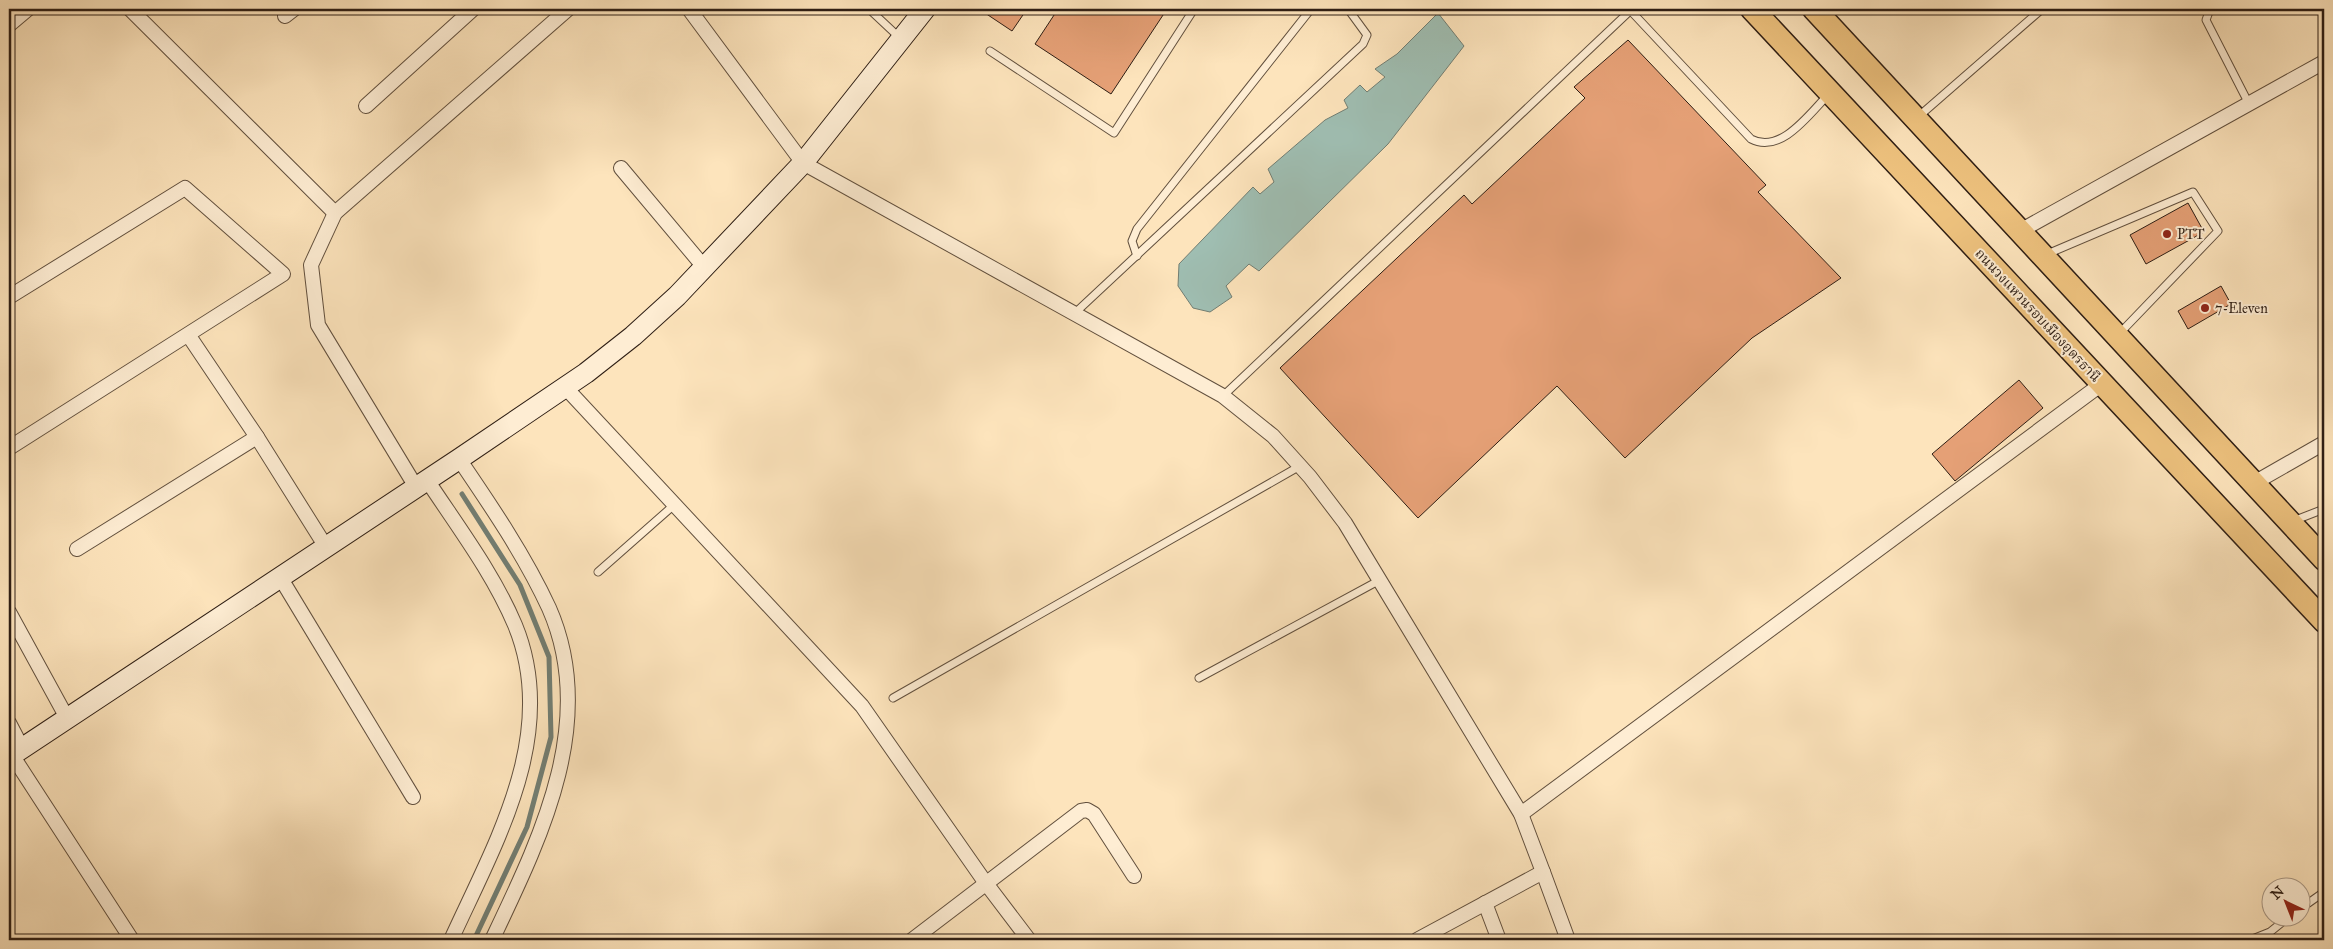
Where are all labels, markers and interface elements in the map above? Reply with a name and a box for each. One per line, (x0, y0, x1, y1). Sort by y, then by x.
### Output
place label: PTT (2177, 226, 2205, 243)
marker: PTT (2161, 228, 2173, 240)
street label: ถนนวงแหวนรอบเมืองอุดรธานี (1971, 245, 2104, 386)
place label: 7-Eleven (2215, 300, 2268, 317)
marker: 7-Eleven (2199, 302, 2211, 314)
north arrow (2260, 876, 2310, 926)
text: N (2267, 883, 2288, 903)

